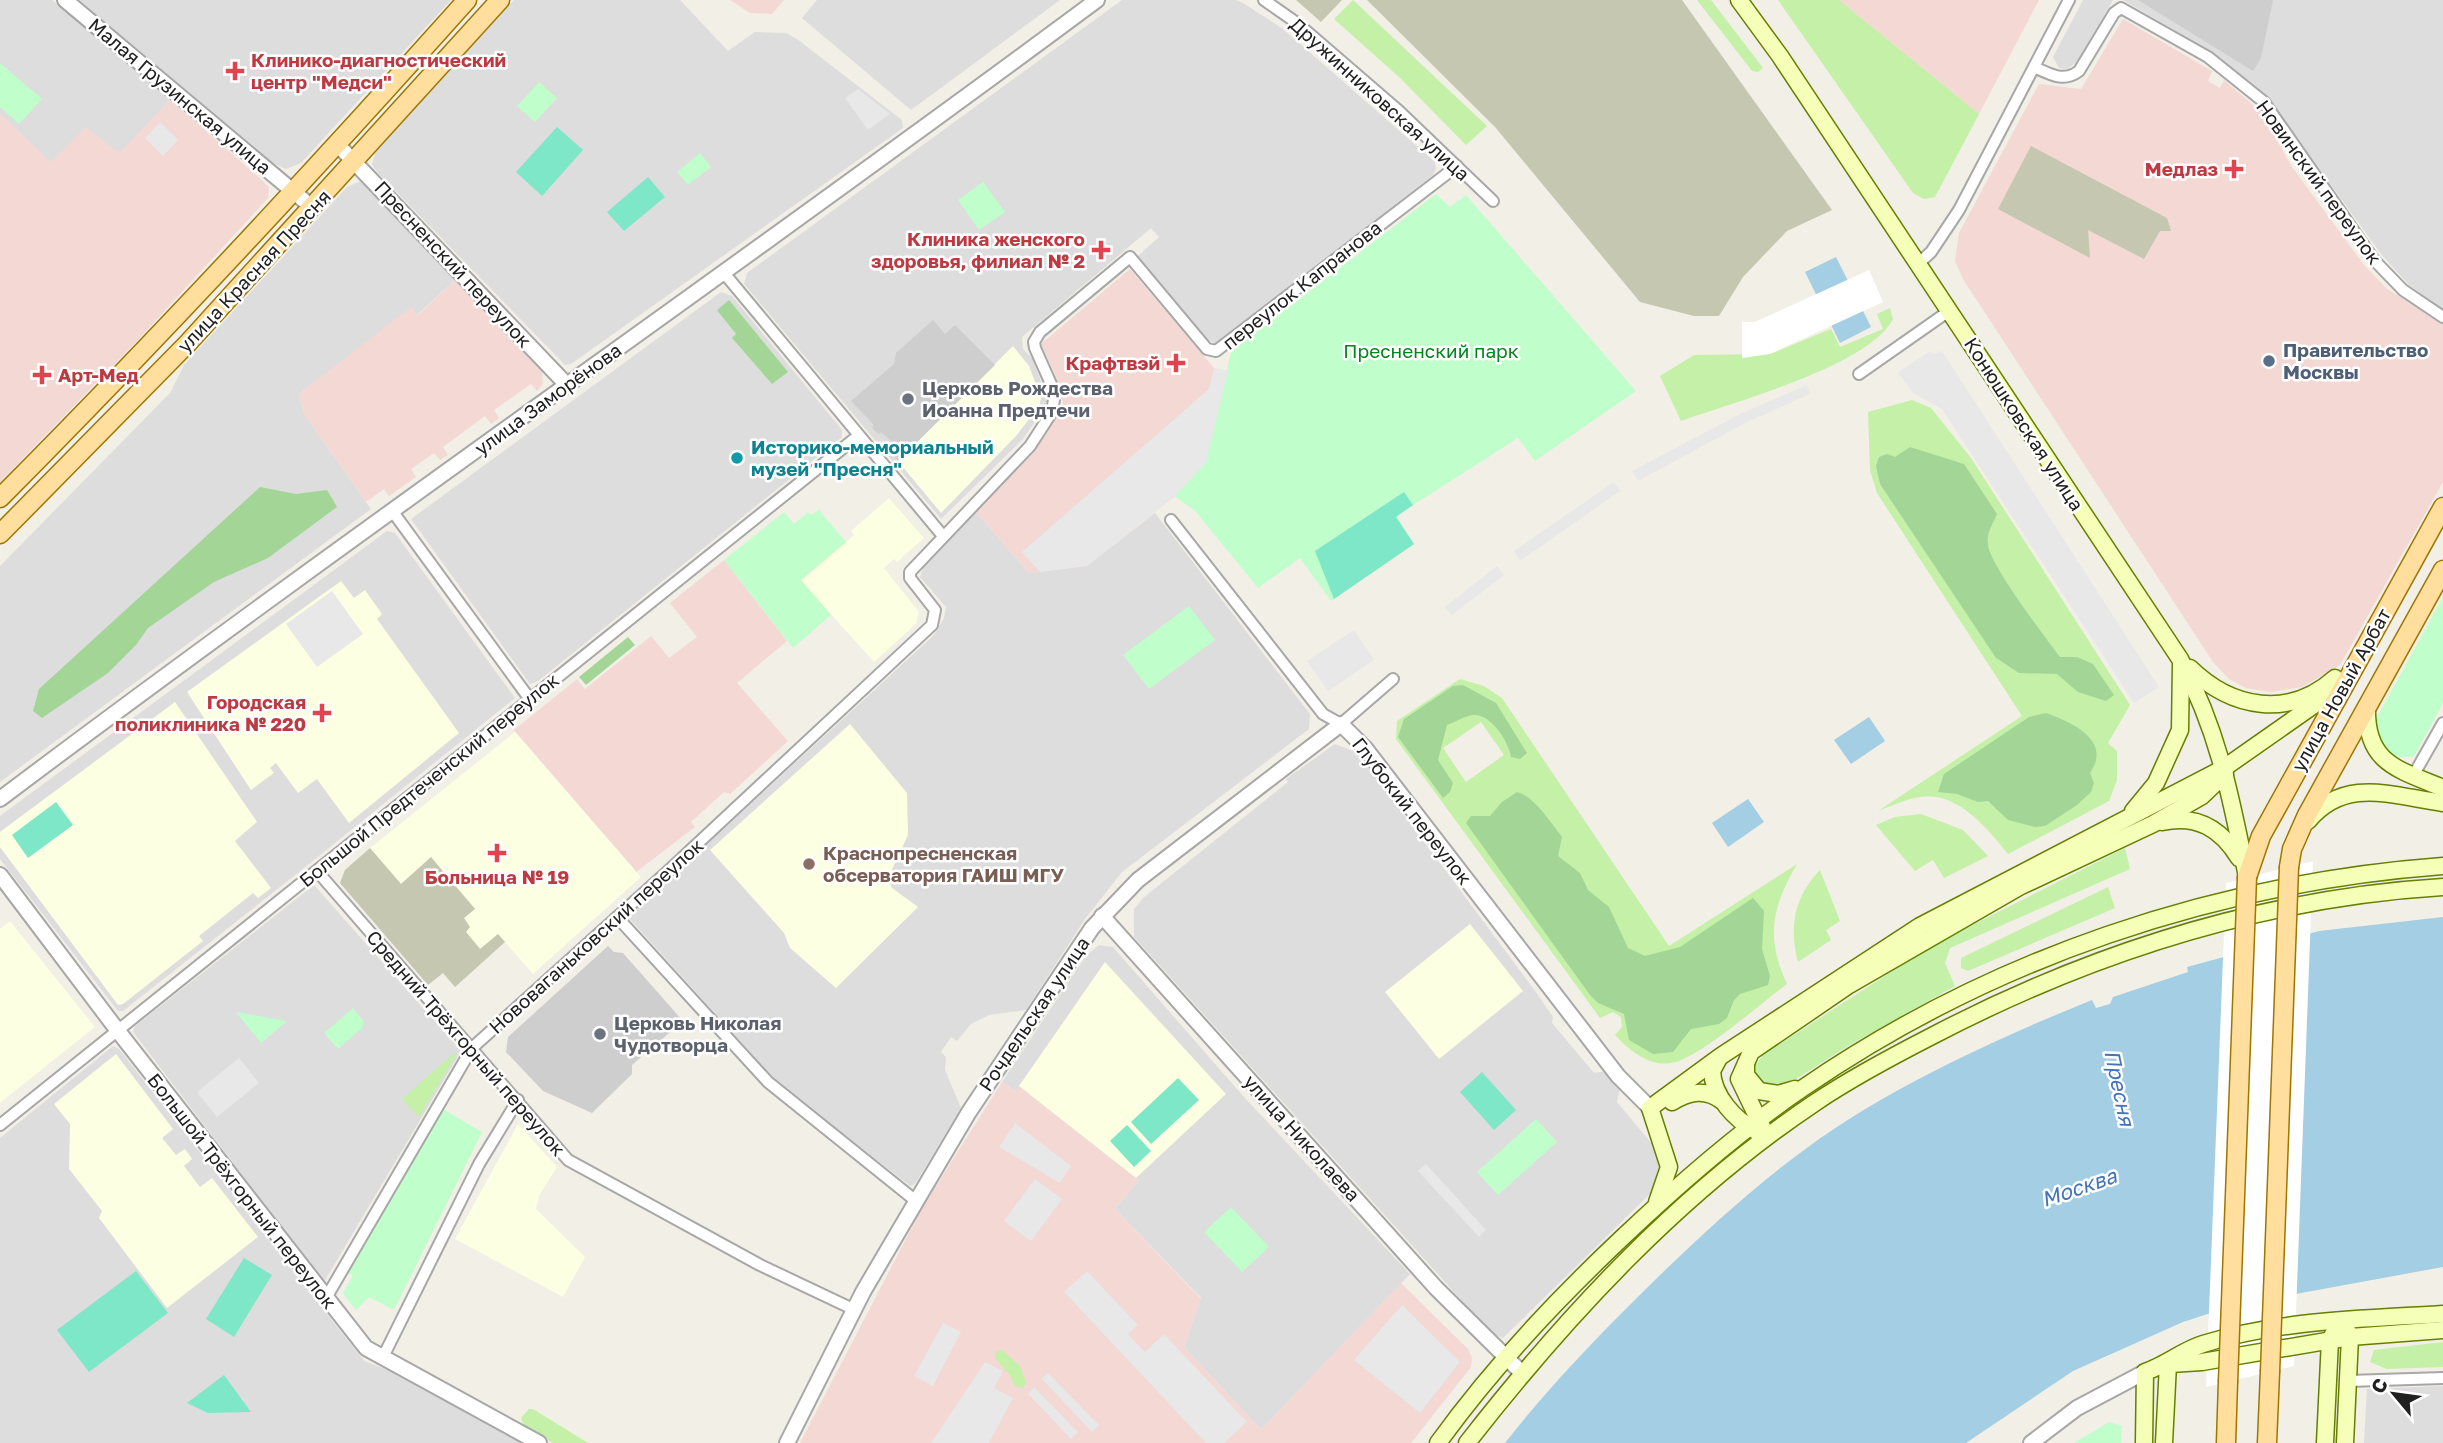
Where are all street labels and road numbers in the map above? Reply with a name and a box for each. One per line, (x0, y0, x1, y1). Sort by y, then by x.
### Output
street label: Дружинниковская улица (1286, 12, 1475, 185)
street label: Малая Грузинская улица (85, 13, 276, 179)
street label: Новинский переулок (2252, 95, 2387, 268)
street label: Пресненский переулок (370, 176, 537, 352)
street label: улица Красная Пресня (172, 185, 335, 357)
street label: переулок Капранова (1218, 215, 1386, 354)
street label: Конюшковская улица (1960, 333, 2089, 515)
street label: улица Заморёнова (470, 338, 625, 459)
street label: улица Новый Арбат (2286, 604, 2395, 775)
street label: Большой Предтеченский переулок (294, 668, 563, 891)
street label: Глубокий переулок (1348, 733, 1477, 889)
street label: Нововаганьковский переулок (484, 833, 708, 1038)
street label: Средний Трёхгорный переулок (362, 925, 571, 1160)
street label: Рочдельская улица (973, 932, 1094, 1095)
street label: Большой Трёхгорный переулок (143, 1068, 342, 1313)
street label: улица Николаева (1239, 1070, 1365, 1206)

